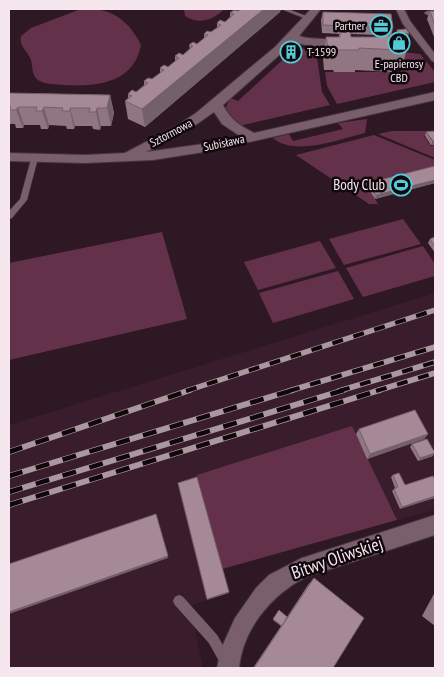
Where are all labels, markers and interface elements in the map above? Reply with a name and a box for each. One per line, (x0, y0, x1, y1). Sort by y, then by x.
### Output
office icon: Partner (369, 14, 393, 38)
place label: Partner (335, 18, 366, 33)
shop icon: E-papierosy CBD (387, 31, 411, 55)
building icon: T-1599 (279, 40, 303, 64)
place label: T-1599 (307, 44, 336, 59)
place label: E-papierosy CBD (375, 56, 424, 85)
street label: Sztormowa (147, 115, 195, 150)
street label: Subisława (202, 131, 246, 154)
sports icon: Body Club (389, 173, 413, 197)
place label: Body Club (333, 175, 385, 194)
street label: Bitwy Oliwskiej (288, 531, 386, 584)

